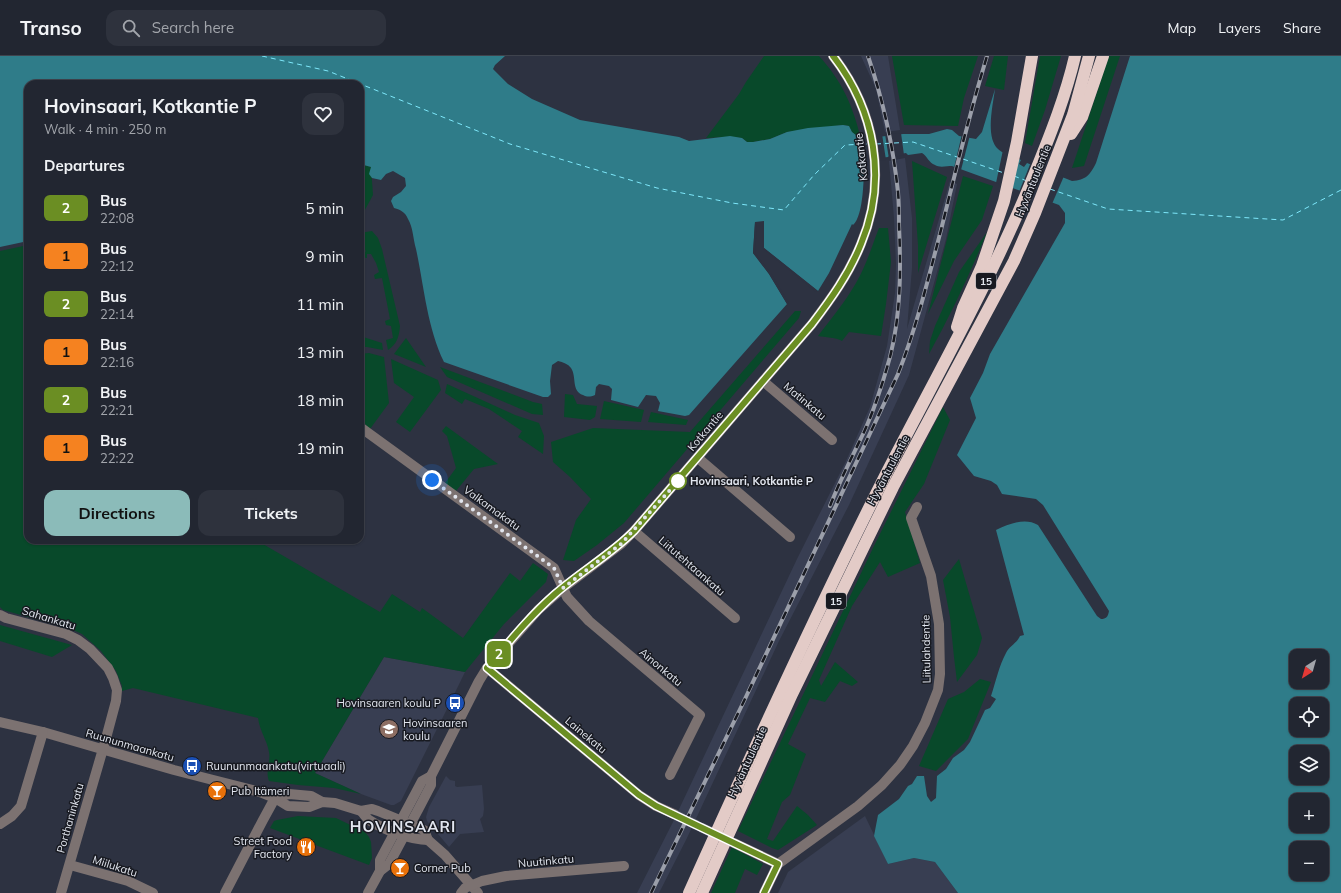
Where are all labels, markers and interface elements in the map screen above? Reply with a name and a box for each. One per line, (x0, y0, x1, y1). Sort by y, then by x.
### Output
search box (106, 10, 386, 46)
text: Transo (20, 16, 82, 40)
icon: search (120, 17, 142, 39)
text: Search here (152, 18, 234, 37)
text: Map (1167, 19, 1196, 37)
text: Layers (1218, 19, 1261, 37)
text: Share (1283, 19, 1321, 37)
button: heart (302, 93, 344, 135)
text: Hovinsaari, Kotkantie P (44, 94, 257, 118)
text: Walk · 4 min · 250 m (44, 121, 166, 137)
street label: Kotkantie (852, 132, 870, 182)
street label: Hyväntuulentie (1012, 143, 1054, 219)
text: Departures (44, 156, 125, 175)
text: Bus (100, 191, 127, 210)
text: 2 (62, 199, 70, 217)
text: 5 min (306, 199, 344, 218)
text: 22:08 (100, 210, 134, 226)
text: Bus (100, 239, 127, 258)
text: 1 (62, 247, 70, 265)
text: 9 min (306, 247, 344, 266)
text: 22:12 (100, 258, 134, 274)
road number: 15 (976, 273, 996, 289)
text: Bus (100, 287, 127, 306)
text: 2 (62, 295, 70, 313)
text: 11 min (297, 295, 344, 314)
text: 22:14 (100, 306, 134, 322)
text: Bus (100, 335, 127, 354)
text: 1 (62, 343, 70, 361)
text: 13 min (297, 343, 344, 362)
text: 22:16 (100, 354, 134, 370)
street label: Matinkatu (781, 379, 829, 423)
text: Bus (100, 383, 127, 402)
text: 2 (62, 391, 70, 409)
text: 18 min (297, 391, 344, 410)
text: 22:21 (100, 402, 134, 418)
street label: Kotkantie (684, 408, 726, 454)
text: Bus (100, 431, 127, 450)
street label: Hyväntuulentie (864, 433, 912, 507)
text: 1 (62, 439, 70, 457)
text: 19 min (297, 439, 344, 458)
text: 22:22 (100, 450, 134, 466)
your location (422, 470, 442, 490)
marker: Hovinsaari, Kotkantie P (669, 472, 687, 490)
place label: Hovinsaari, Kotkantie P (690, 474, 813, 488)
street label: Valkamakatu (461, 483, 523, 533)
button: Directions (44, 490, 190, 536)
button: Tickets (198, 490, 344, 536)
street label: Liitutehtaankatu (656, 533, 728, 599)
road number: 15 (826, 593, 846, 609)
street label: Sahankatu (20, 603, 78, 633)
street label: Liitulahdentie (918, 615, 934, 683)
line badge: 2 (486, 641, 512, 667)
text: 2 (495, 645, 503, 663)
street label: Ainonkatu (636, 645, 686, 689)
north arrow (1289, 649, 1329, 689)
map controls (1289, 649, 1329, 881)
bus stop icon: Hovinsaaren koulu P (444, 692, 466, 714)
place label: Hovinsaaren koulu P (336, 696, 441, 710)
button: locate (1289, 697, 1329, 737)
street label: Lainekatu (562, 714, 610, 756)
place label: Hovinsaaren koulu (403, 716, 468, 743)
school or university icon: Hovinsaaren koulu (378, 718, 400, 740)
street label: Hyväntuulentie (724, 724, 770, 800)
street label: Ruununmaankatu (84, 726, 176, 764)
button: layers (1289, 745, 1329, 785)
bus stop icon: Ruununmaankatu(virtuaali) (181, 755, 203, 777)
place label: Ruununmaankatu(virtuaali) (206, 759, 346, 773)
bar icon: Pub Itämeri (206, 780, 228, 802)
street label: Porthaninkatu (53, 781, 87, 855)
place label: Pub Itämeri (231, 784, 289, 798)
button: + (1289, 793, 1329, 833)
district label: HOVINSAARI (350, 817, 456, 836)
place label: Street Food Factory (234, 834, 292, 861)
restaurant icon: Street Food Factory (295, 836, 317, 858)
button: − (1289, 841, 1329, 881)
street label: Miilukatu (91, 852, 139, 880)
street label: Nuutinkatu (517, 852, 575, 870)
bar icon: Corner Pub (389, 857, 411, 879)
place label: Corner Pub (414, 861, 471, 875)

